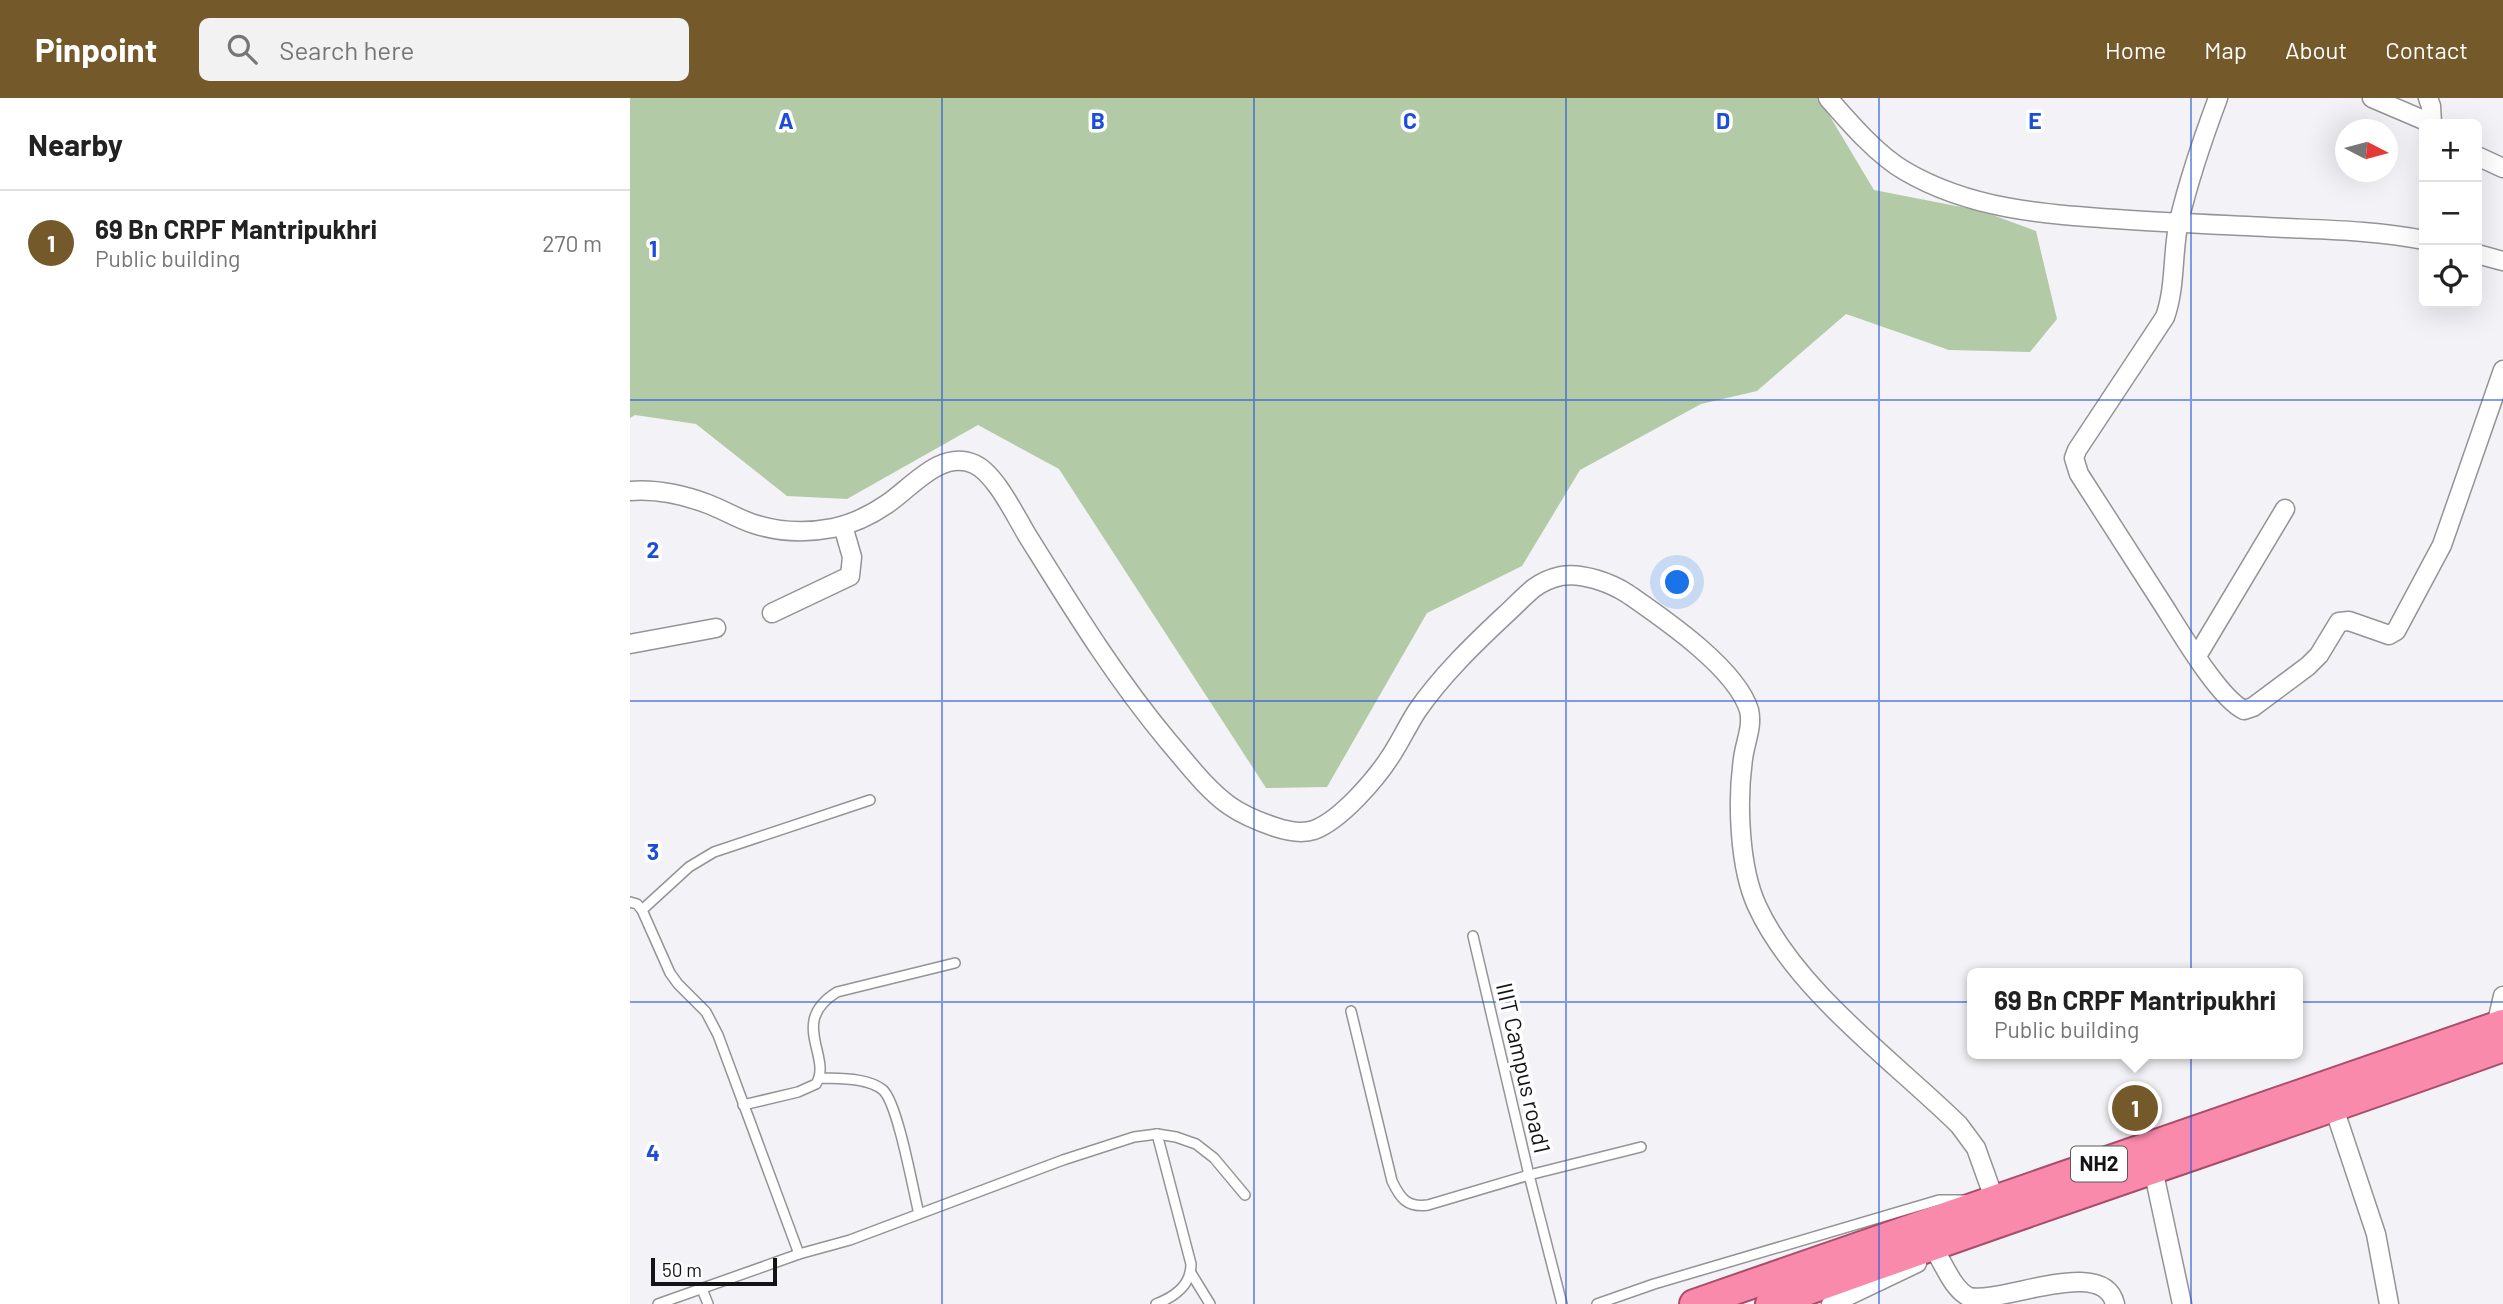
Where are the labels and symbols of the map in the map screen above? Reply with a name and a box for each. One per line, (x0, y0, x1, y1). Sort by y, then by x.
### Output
text: A (778, 106, 794, 134)
text: B (1091, 106, 1105, 134)
text: C (1403, 106, 1417, 134)
text: D (1716, 106, 1730, 134)
text: E (2028, 106, 2042, 134)
north arrow (2335, 119, 2398, 182)
text: 1 (649, 234, 657, 262)
text: 2 (647, 535, 659, 563)
your location (1660, 565, 1694, 599)
text: 3 (647, 837, 659, 865)
street label: IIIT Campus road1 (1491, 980, 1557, 1156)
pin: 1 (2112, 1082, 2158, 1134)
text: 4 (646, 1138, 660, 1166)
road number: NH2 (2071, 1146, 2127, 1182)
scale bar (651, 1255, 777, 1287)

